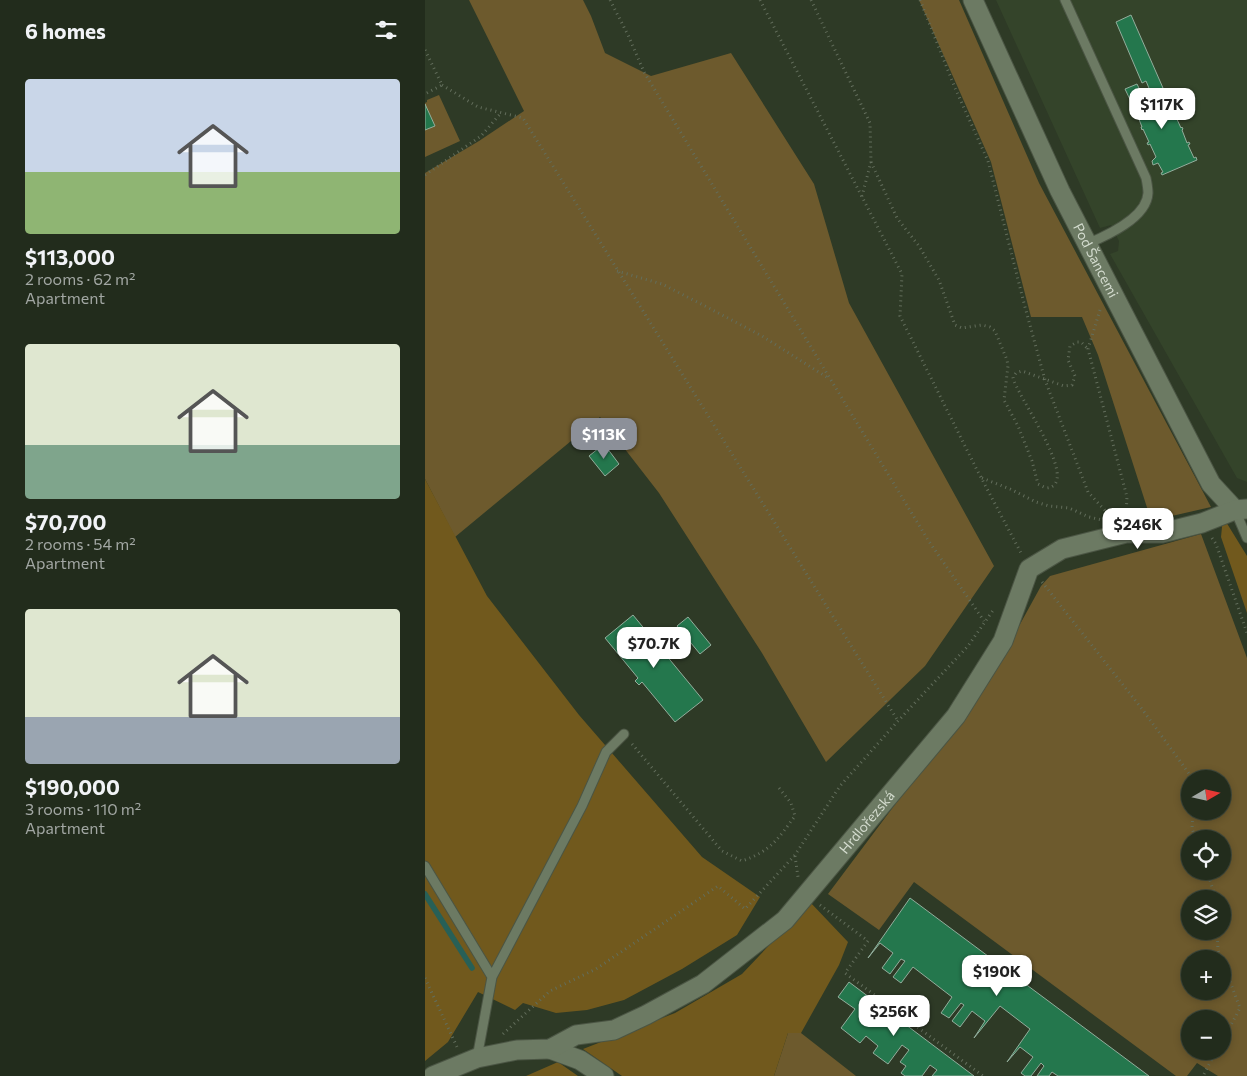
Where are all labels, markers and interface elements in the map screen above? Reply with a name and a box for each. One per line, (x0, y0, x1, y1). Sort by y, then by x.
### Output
icon: filters (372, 16, 400, 44)
text: 6 homes (25, 18, 106, 43)
pin: $117K (1127, 88, 1197, 130)
text: $117K (1140, 94, 1184, 113)
icon: home (168, 111, 258, 201)
street label: Pod Šancemi (1070, 220, 1122, 300)
text: $113,000 (25, 244, 115, 269)
text: 2 rooms · 62 m² (25, 269, 135, 288)
text: Apartment (25, 288, 105, 307)
icon: home (168, 376, 258, 466)
pin: $113K (569, 418, 639, 460)
text: $113K (582, 424, 626, 443)
pin: $246K (1103, 508, 1173, 550)
text: $70,700 (25, 509, 107, 534)
text: $246K (1114, 514, 1162, 533)
text: 2 rooms · 54 m² (25, 534, 136, 553)
text: Apartment (25, 553, 105, 572)
pin: $70.7K (613, 626, 695, 669)
text: $70.7K (628, 633, 680, 652)
icon: home (168, 641, 258, 731)
north arrow (1181, 770, 1231, 820)
map controls (1181, 770, 1231, 1060)
text: $190,000 (25, 774, 120, 799)
street label: Hrdlořezská (835, 787, 898, 857)
text: 3 rooms · 110 m² (25, 799, 141, 818)
text: Apartment (25, 818, 105, 837)
button: locate (1181, 830, 1231, 880)
button: layers (1181, 890, 1231, 940)
button: + (1181, 950, 1231, 1000)
pin: $190K (962, 954, 1032, 997)
text: $190K (973, 961, 1021, 980)
pin: $256K (859, 994, 929, 1037)
text: $256K (870, 1001, 918, 1020)
button: − (1181, 1010, 1231, 1060)

